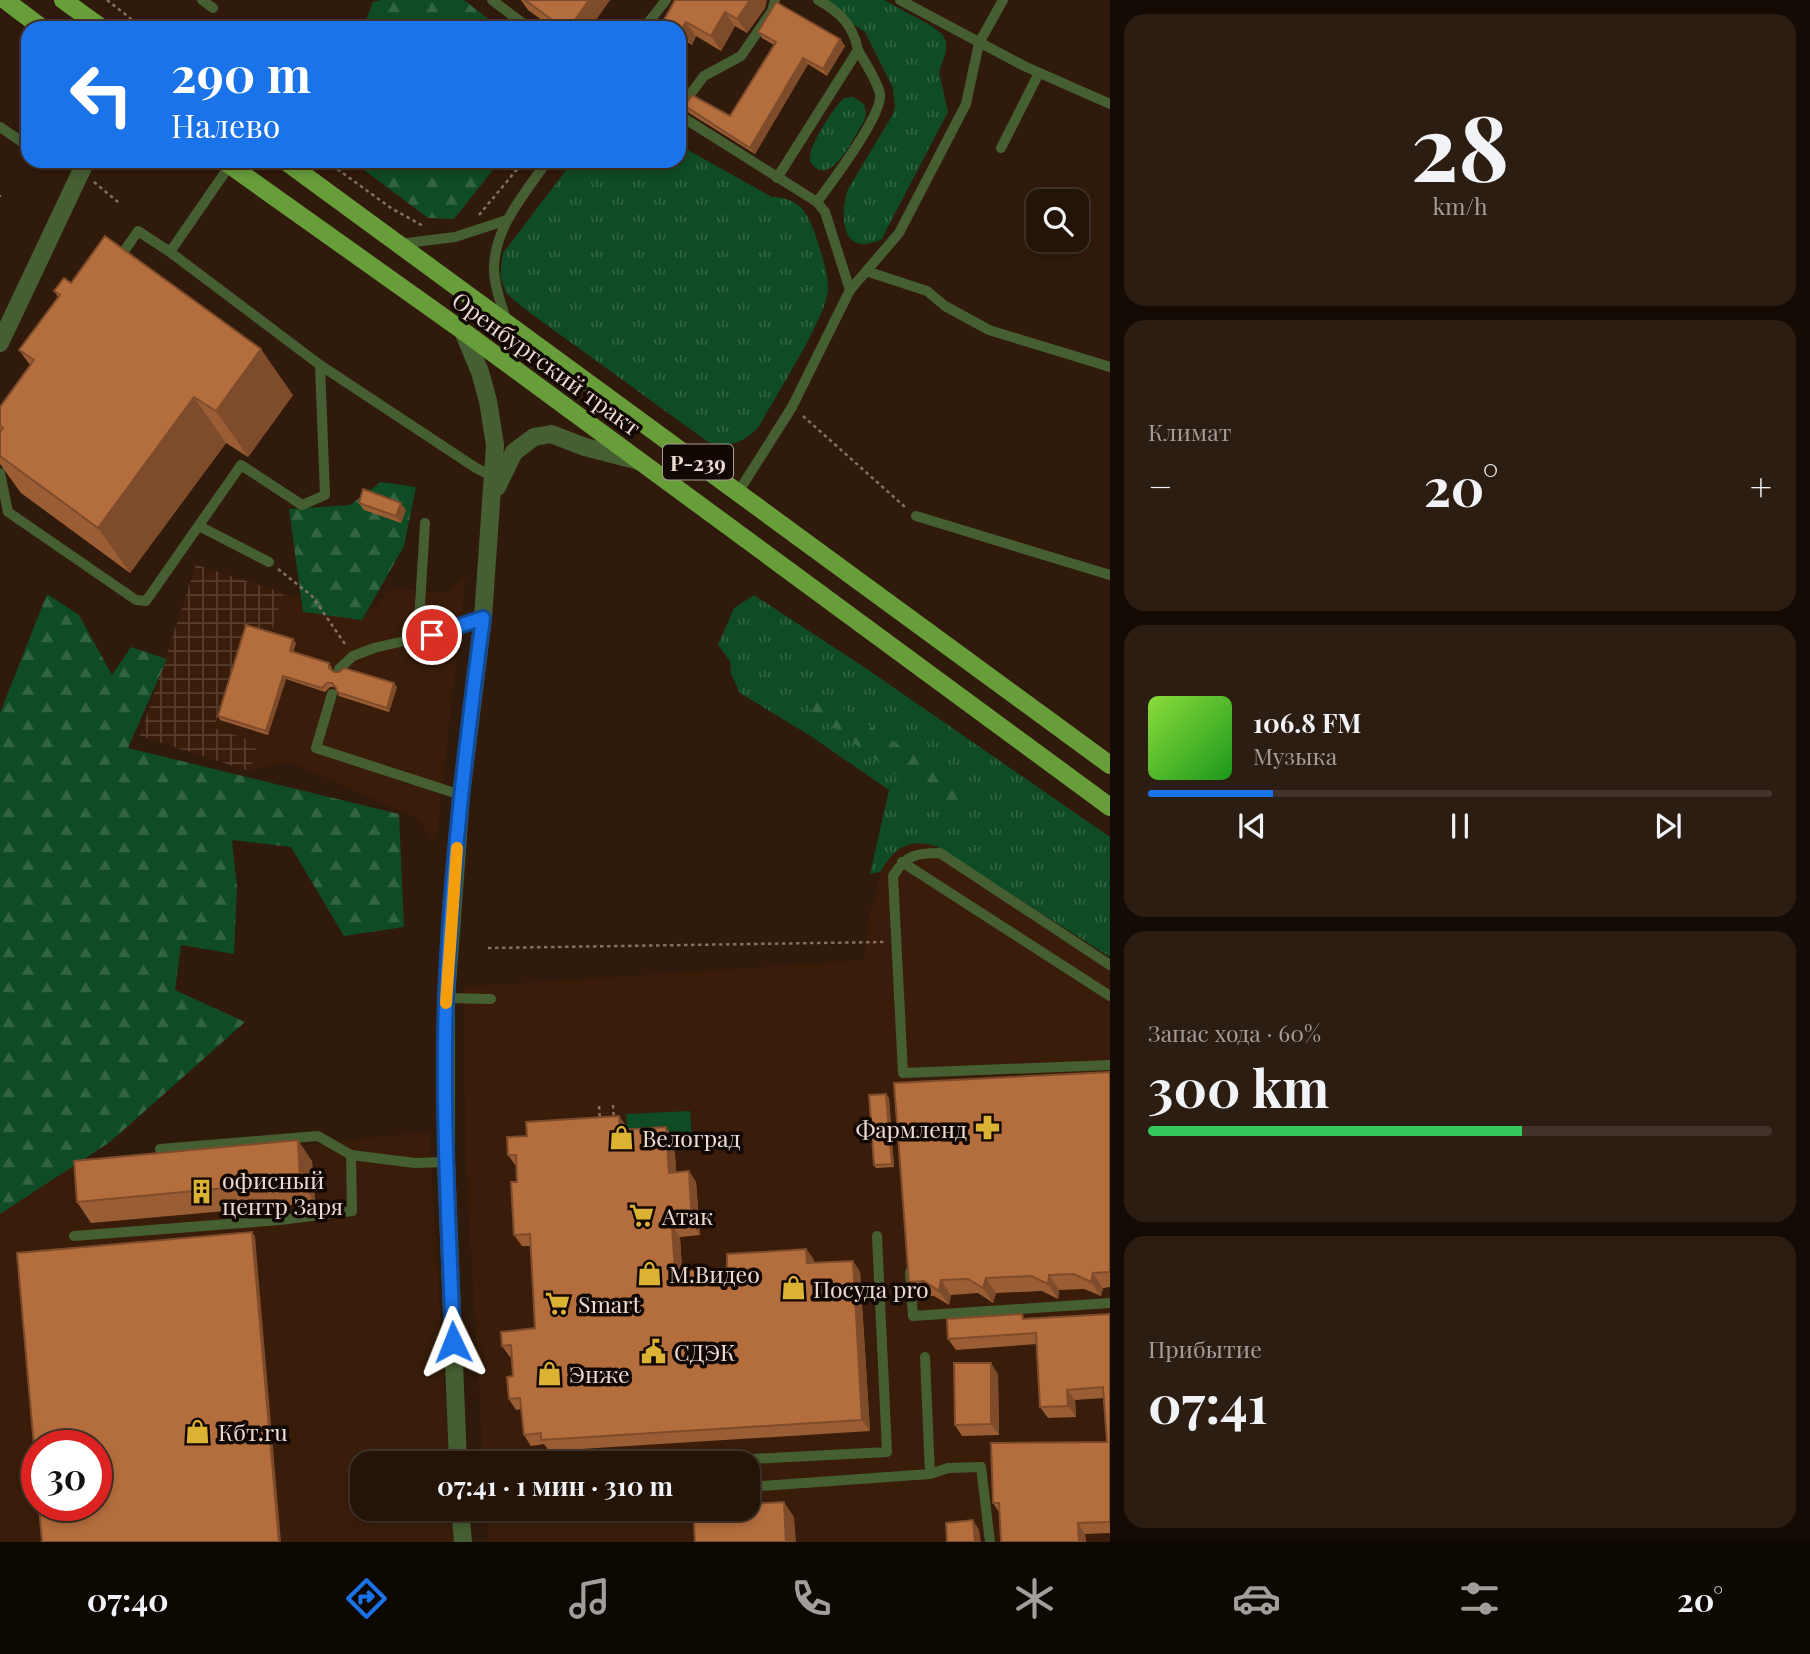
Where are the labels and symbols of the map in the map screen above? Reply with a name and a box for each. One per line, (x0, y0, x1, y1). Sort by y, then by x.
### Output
street label: Оренбургский тракт (446, 284, 648, 442)
road number: Р-239 (663, 444, 733, 480)
pin (402, 605, 462, 665)
place label: Фармленд (856, 1113, 967, 1144)
pharmacy icon: Фармленд (973, 1114, 1001, 1142)
place label: Велоград (642, 1122, 741, 1153)
shop icon: Велоград (608, 1123, 636, 1151)
place label: офисный центр Заря (222, 1164, 343, 1221)
building icon: офисный центр Заря (188, 1178, 216, 1206)
place label: Атак (661, 1200, 713, 1231)
supermarket icon: Атак (628, 1201, 656, 1229)
place label: М.Видео (669, 1258, 760, 1289)
shop icon: М.Видео (635, 1259, 663, 1287)
place label: Посуда pro (813, 1273, 929, 1304)
shop icon: Посуда pro (779, 1274, 807, 1302)
place label: Smart (578, 1288, 642, 1319)
supermarket icon: Smart (544, 1289, 572, 1317)
position arrow (416, 1305, 490, 1379)
place label: СДЭК (674, 1336, 736, 1367)
public building icon: СДЭК (640, 1337, 668, 1365)
place label: Энже (569, 1358, 630, 1389)
shop icon: Энже (535, 1359, 563, 1387)
place label: Кбт.ru (218, 1416, 288, 1447)
shop icon: Кбт.ru (184, 1417, 212, 1445)
speed limit sign: 30 (21, 1430, 112, 1521)

